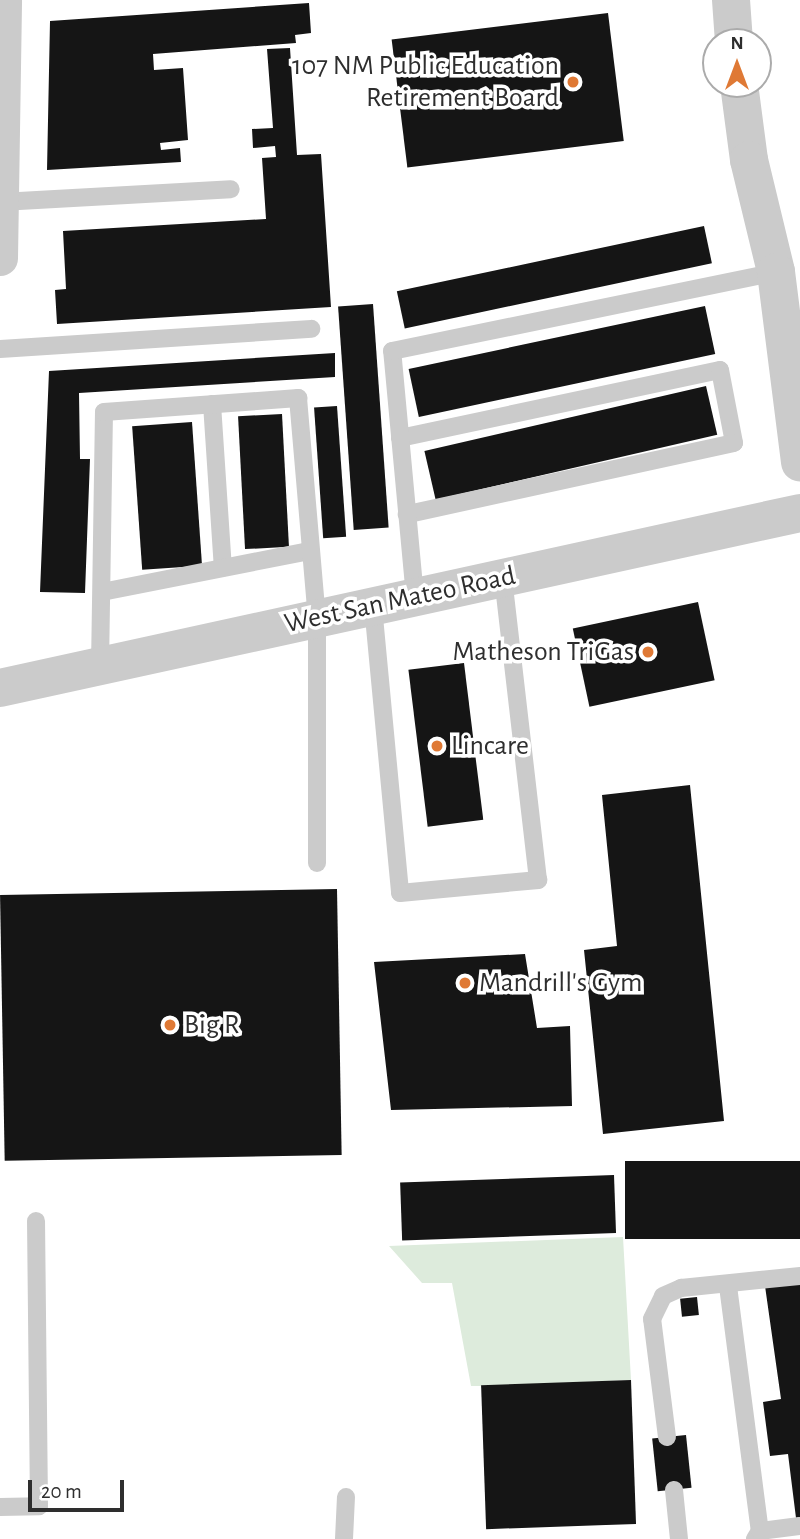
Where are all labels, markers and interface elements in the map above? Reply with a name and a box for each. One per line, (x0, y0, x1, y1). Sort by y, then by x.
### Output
north arrow (702, 28, 772, 98)
text: N (730, 34, 744, 53)
place label: 107 NM Public Education Retirement Board (292, 49, 559, 115)
marker: 107 NM Public Education Retirement Board (565, 74, 581, 90)
street label: West San Mateo Road (281, 559, 519, 641)
place label: Matheson TriGas (452, 635, 634, 669)
marker: Matheson TriGas (640, 644, 656, 660)
place label: Lincare (451, 729, 529, 763)
marker: Lincare (429, 738, 445, 754)
place label: Mandrill's Gym (479, 966, 642, 1000)
marker: Mandrill's Gym (457, 975, 473, 991)
place label: Big R (184, 1008, 240, 1042)
marker: Big R (162, 1017, 178, 1033)
scale bar (32, 1466, 128, 1510)
text: 20 m (41, 1481, 82, 1502)

